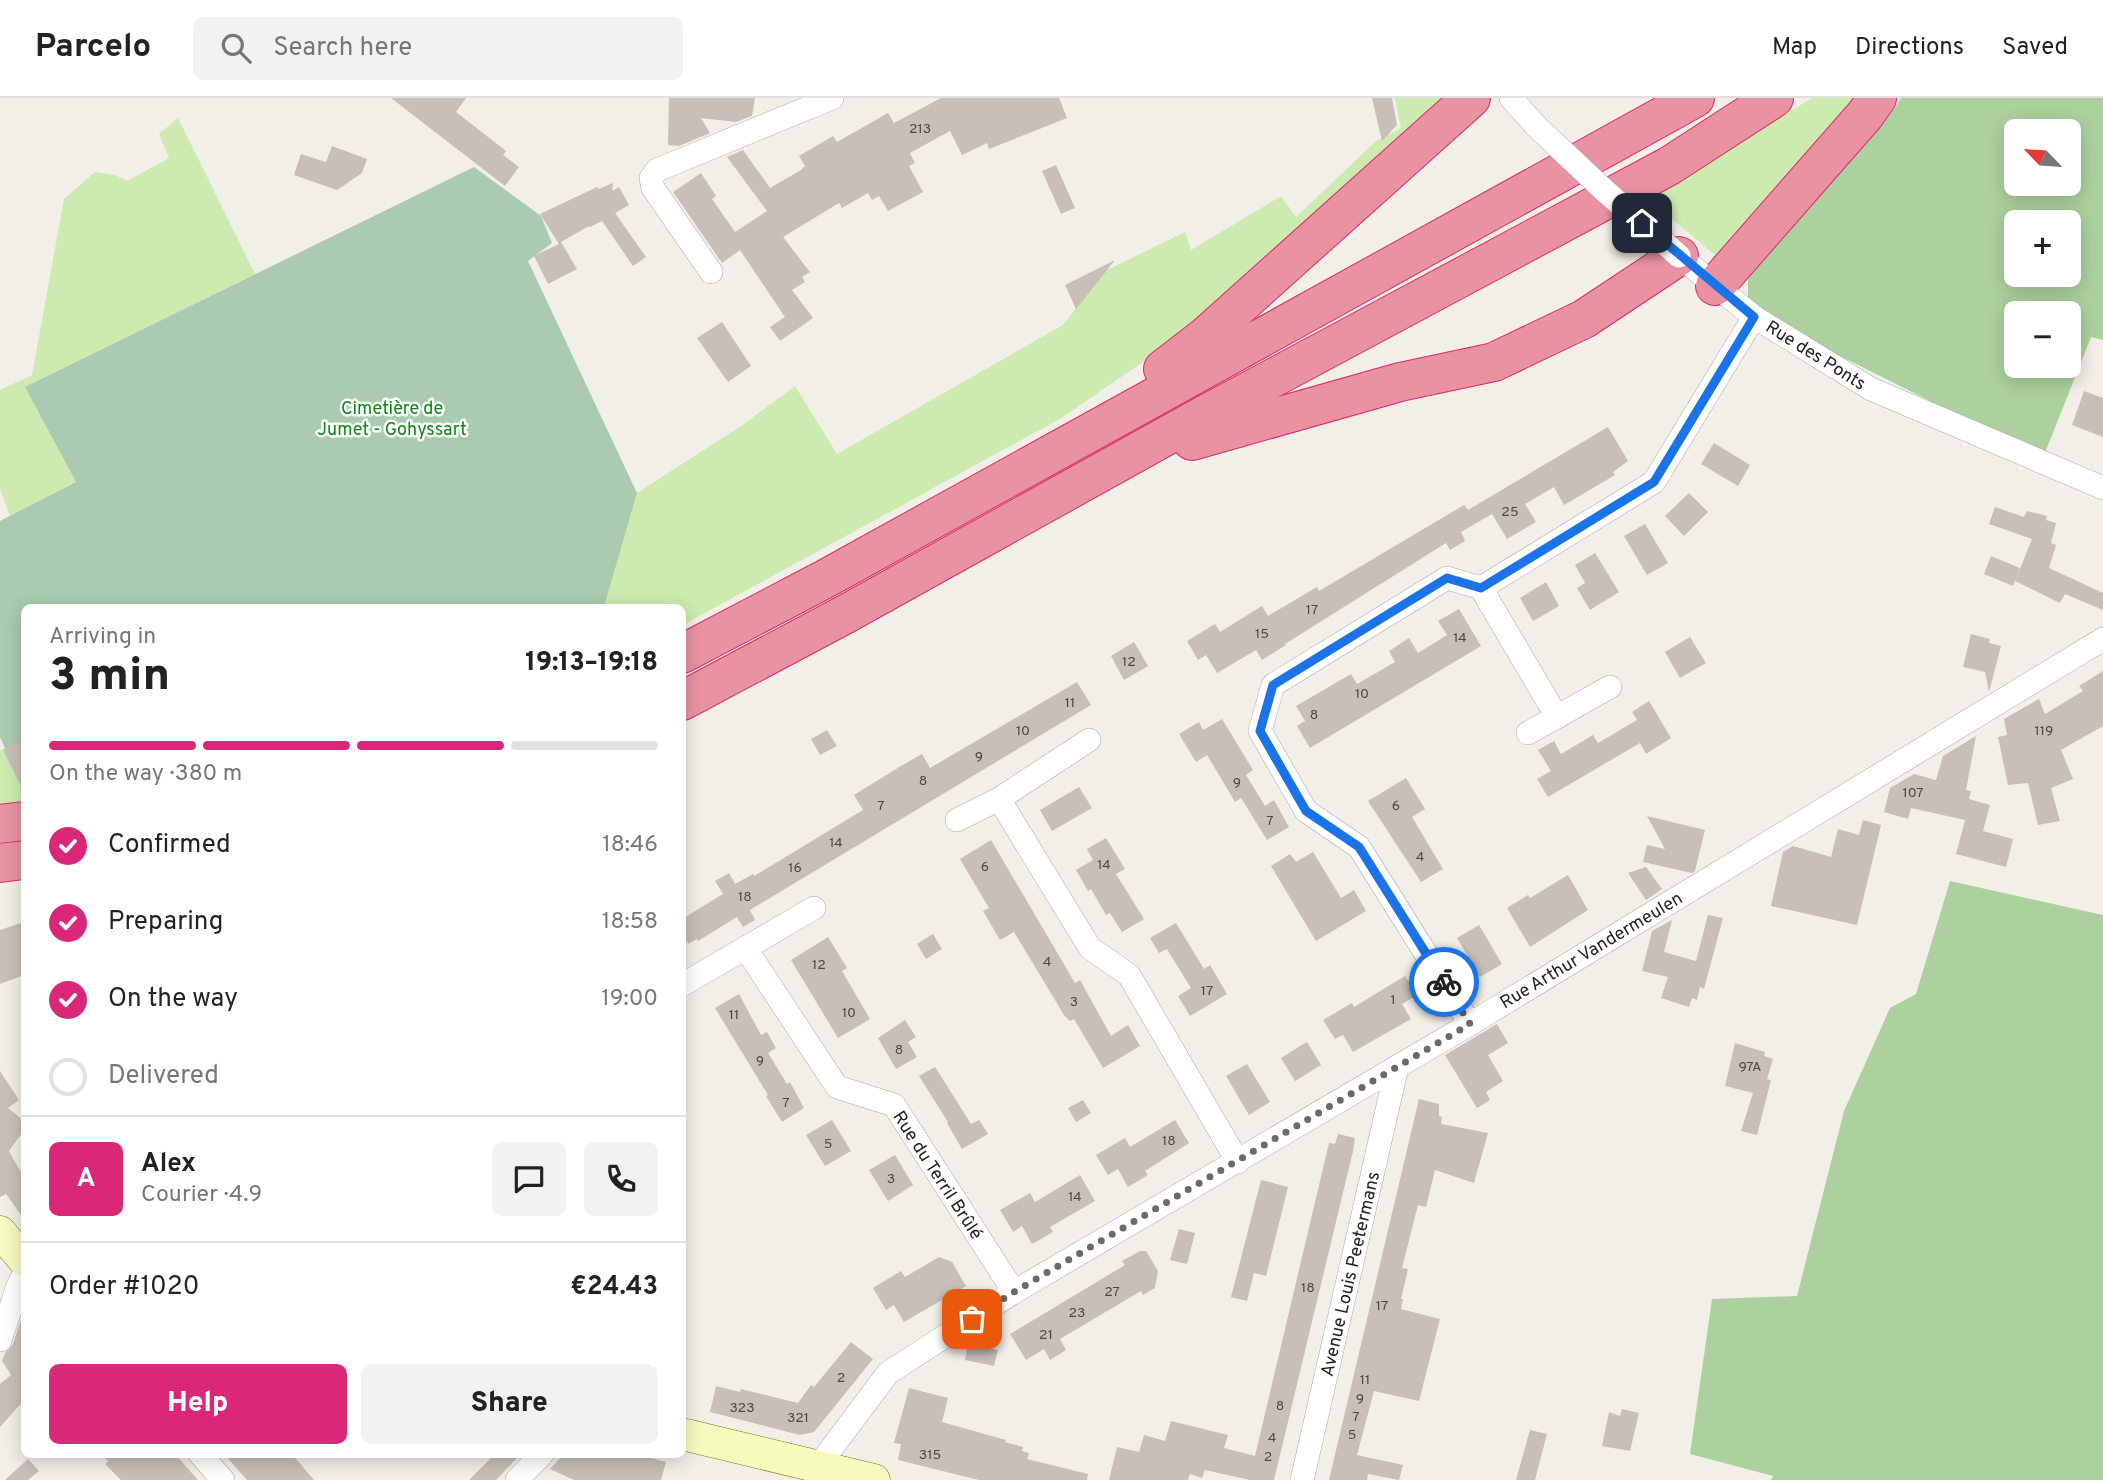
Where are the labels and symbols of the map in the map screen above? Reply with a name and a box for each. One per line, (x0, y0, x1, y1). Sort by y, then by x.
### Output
north arrow (2004, 119, 2081, 196)
house number: 213 (909, 121, 931, 138)
pin (1612, 193, 1672, 253)
street label: Rue des Ponts (1761, 316, 1870, 396)
park label: Cimetière de Jumet - Gohyssart (317, 398, 467, 442)
house number: 25 (1501, 504, 1519, 521)
house number: 17 (1306, 602, 1318, 619)
house number: 15 (1255, 626, 1269, 643)
house number: 14 (1453, 630, 1467, 647)
house number: 12 (1122, 654, 1136, 671)
house number: 10 (1355, 686, 1369, 703)
house number: 11 (1065, 695, 1075, 712)
house number: 8 (1310, 707, 1318, 724)
house number: 10 (1016, 723, 1030, 740)
house number: 119 (2035, 723, 2053, 740)
house number: 9 (975, 749, 983, 766)
house number: 8 (919, 773, 927, 790)
house number: 9 (1233, 775, 1241, 792)
house number: 107 (1902, 785, 1924, 802)
house number: 7 (877, 798, 885, 815)
house number: 6 (1392, 798, 1400, 815)
house number: 7 (1266, 813, 1274, 830)
house number: 14 (829, 835, 843, 852)
house number: 4 (1416, 849, 1424, 866)
house number: 14 (1097, 857, 1111, 874)
house number: 6 (981, 859, 989, 876)
house number: 16 (788, 860, 802, 877)
street label: Rue Arthur Vandermeulen (1496, 888, 1687, 1015)
house number: 18 (738, 889, 752, 906)
courier (1409, 947, 1479, 1017)
house number: 4 (1043, 954, 1051, 971)
house number: 12 (812, 957, 826, 974)
house number: 17 (1201, 983, 1213, 1000)
house number: 1 (1390, 992, 1396, 1009)
house number: 3 (1070, 994, 1078, 1011)
house number: 10 (842, 1005, 856, 1022)
house number: 11 (729, 1007, 739, 1024)
house number: 8 (895, 1042, 903, 1059)
house number: 9 (756, 1053, 764, 1070)
house number: 97A (1738, 1059, 1762, 1076)
house number: 7 (782, 1095, 790, 1112)
street label: Rue du Terril Brûlé (887, 1107, 987, 1245)
house number: 18 (1162, 1133, 1176, 1150)
house number: 5 (824, 1136, 832, 1153)
street label: Avenue Louis Peetermans (1317, 1170, 1386, 1379)
house number: 3 (887, 1171, 895, 1188)
house number: 14 (1068, 1189, 1082, 1206)
house number: 18 (1301, 1280, 1315, 1297)
house number: 27 (1104, 1284, 1120, 1301)
pin (942, 1289, 1002, 1349)
house number: 17 (1376, 1298, 1388, 1315)
house number: 23 (1069, 1305, 1086, 1322)
house number: 21 (1039, 1327, 1053, 1344)
house number: 2 (837, 1370, 845, 1387)
house number: 11 (1360, 1372, 1370, 1389)
house number: 9 (1356, 1391, 1364, 1408)
house number: 8 (1276, 1398, 1284, 1415)
house number: 323 (729, 1400, 755, 1417)
house number: 7 (1352, 1409, 1360, 1426)
house number: 321 (787, 1410, 809, 1427)
house number: 5 (1348, 1427, 1356, 1444)
house number: 4 (1268, 1430, 1276, 1447)
house number: 315 (919, 1447, 941, 1464)
house number: 2 (1264, 1449, 1272, 1466)

